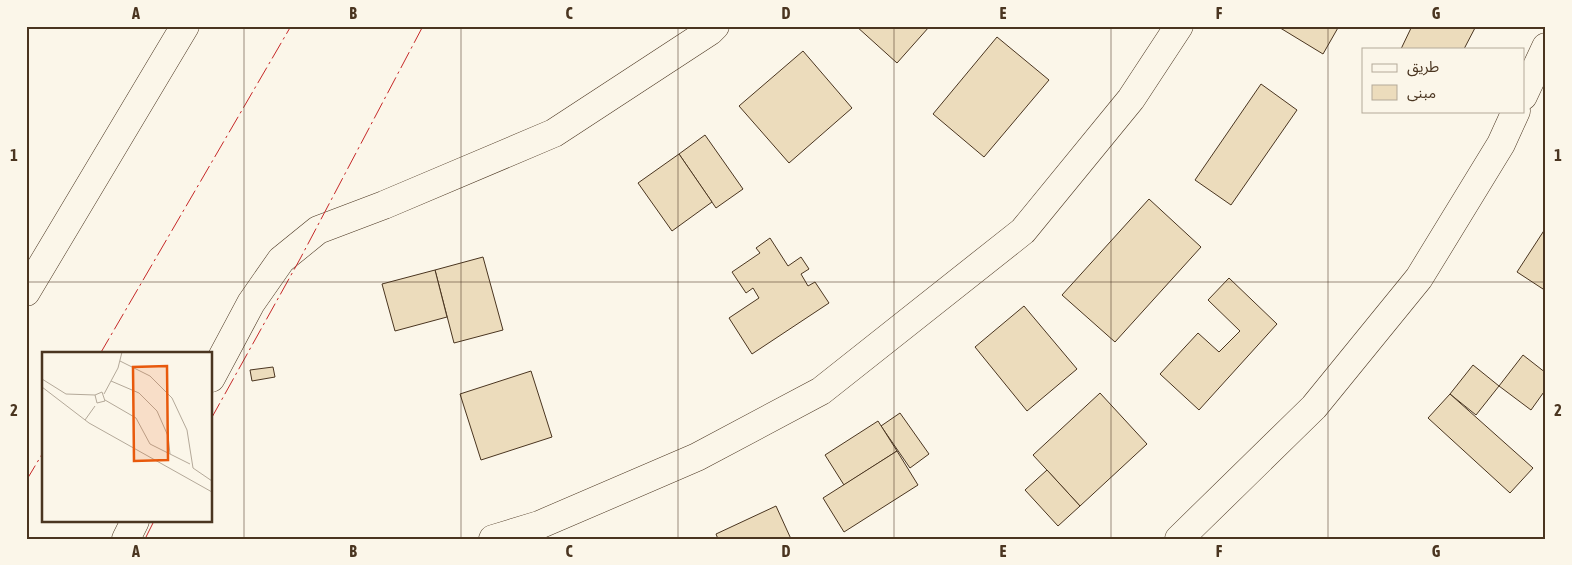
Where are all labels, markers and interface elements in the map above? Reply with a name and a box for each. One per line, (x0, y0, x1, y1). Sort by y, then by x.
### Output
text: A (131, 4, 140, 22)
text: B (349, 4, 357, 22)
text: C (565, 4, 573, 22)
text: D (782, 4, 791, 22)
text: E (1000, 4, 1007, 22)
text: F (1216, 4, 1223, 22)
text: G (1432, 4, 1441, 22)
legend (1362, 48, 1524, 112)
text: طريق (1407, 58, 1439, 77)
text: مبنى (1407, 84, 1436, 102)
text: 1 (10, 146, 18, 164)
text: 1 (1554, 146, 1562, 164)
inset map (42, 352, 212, 522)
text: 2 (10, 401, 18, 419)
text: 2 (1554, 401, 1562, 419)
text: A (131, 542, 140, 560)
text: B (349, 542, 357, 560)
text: C (565, 542, 573, 560)
text: D (782, 542, 791, 560)
text: E (1000, 542, 1007, 560)
text: F (1216, 542, 1223, 560)
text: G (1432, 542, 1441, 560)

